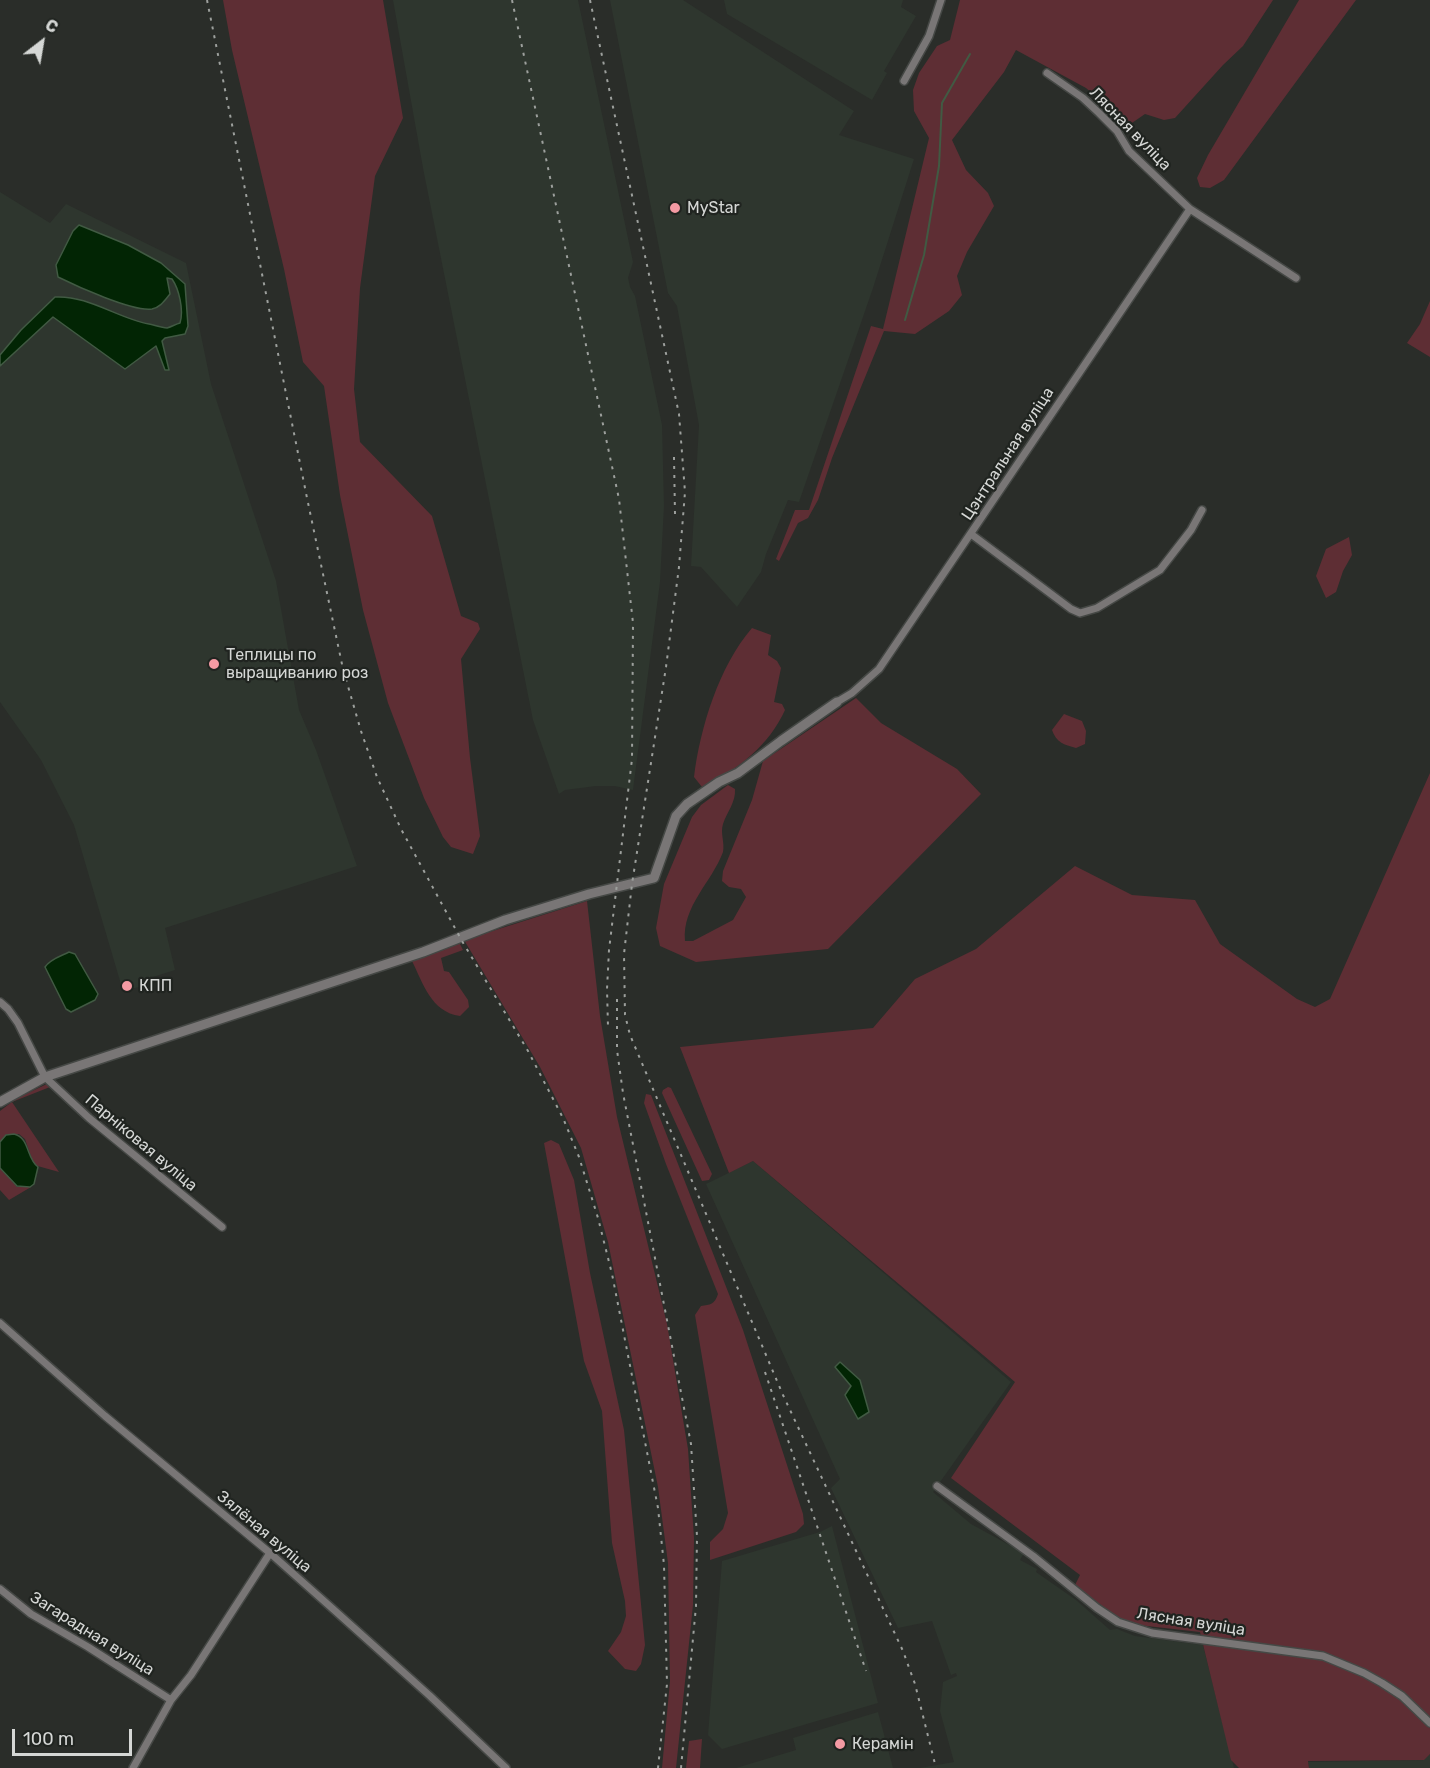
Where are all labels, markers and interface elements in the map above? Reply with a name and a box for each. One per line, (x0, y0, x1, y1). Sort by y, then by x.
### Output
north arrow (12, 12, 72, 72)
text: С (42, 15, 61, 37)
street label: Лясная вуліца (1085, 83, 1175, 175)
place label: MyStar (687, 198, 740, 218)
marker: MyStar (668, 201, 682, 215)
street label: Цэнтральная вуліца (958, 384, 1058, 524)
place label: Теплицы по выращиванию роз (226, 645, 368, 683)
marker: Теплицы по выращиванию роз (207, 657, 221, 671)
place label: КПП (139, 976, 172, 996)
marker: КПП (120, 979, 134, 993)
street label: Парніковая вуліца (81, 1091, 201, 1195)
street label: Зялёная вуліца (213, 1487, 315, 1577)
street label: Загарадная вуліца (26, 1588, 158, 1680)
street label: Лясная вуліца (1136, 1604, 1246, 1640)
scale bar (15, 1717, 135, 1755)
text: 100 m (23, 1728, 74, 1750)
place label: Керамін (852, 1734, 914, 1754)
marker: Керамін (833, 1737, 847, 1751)

